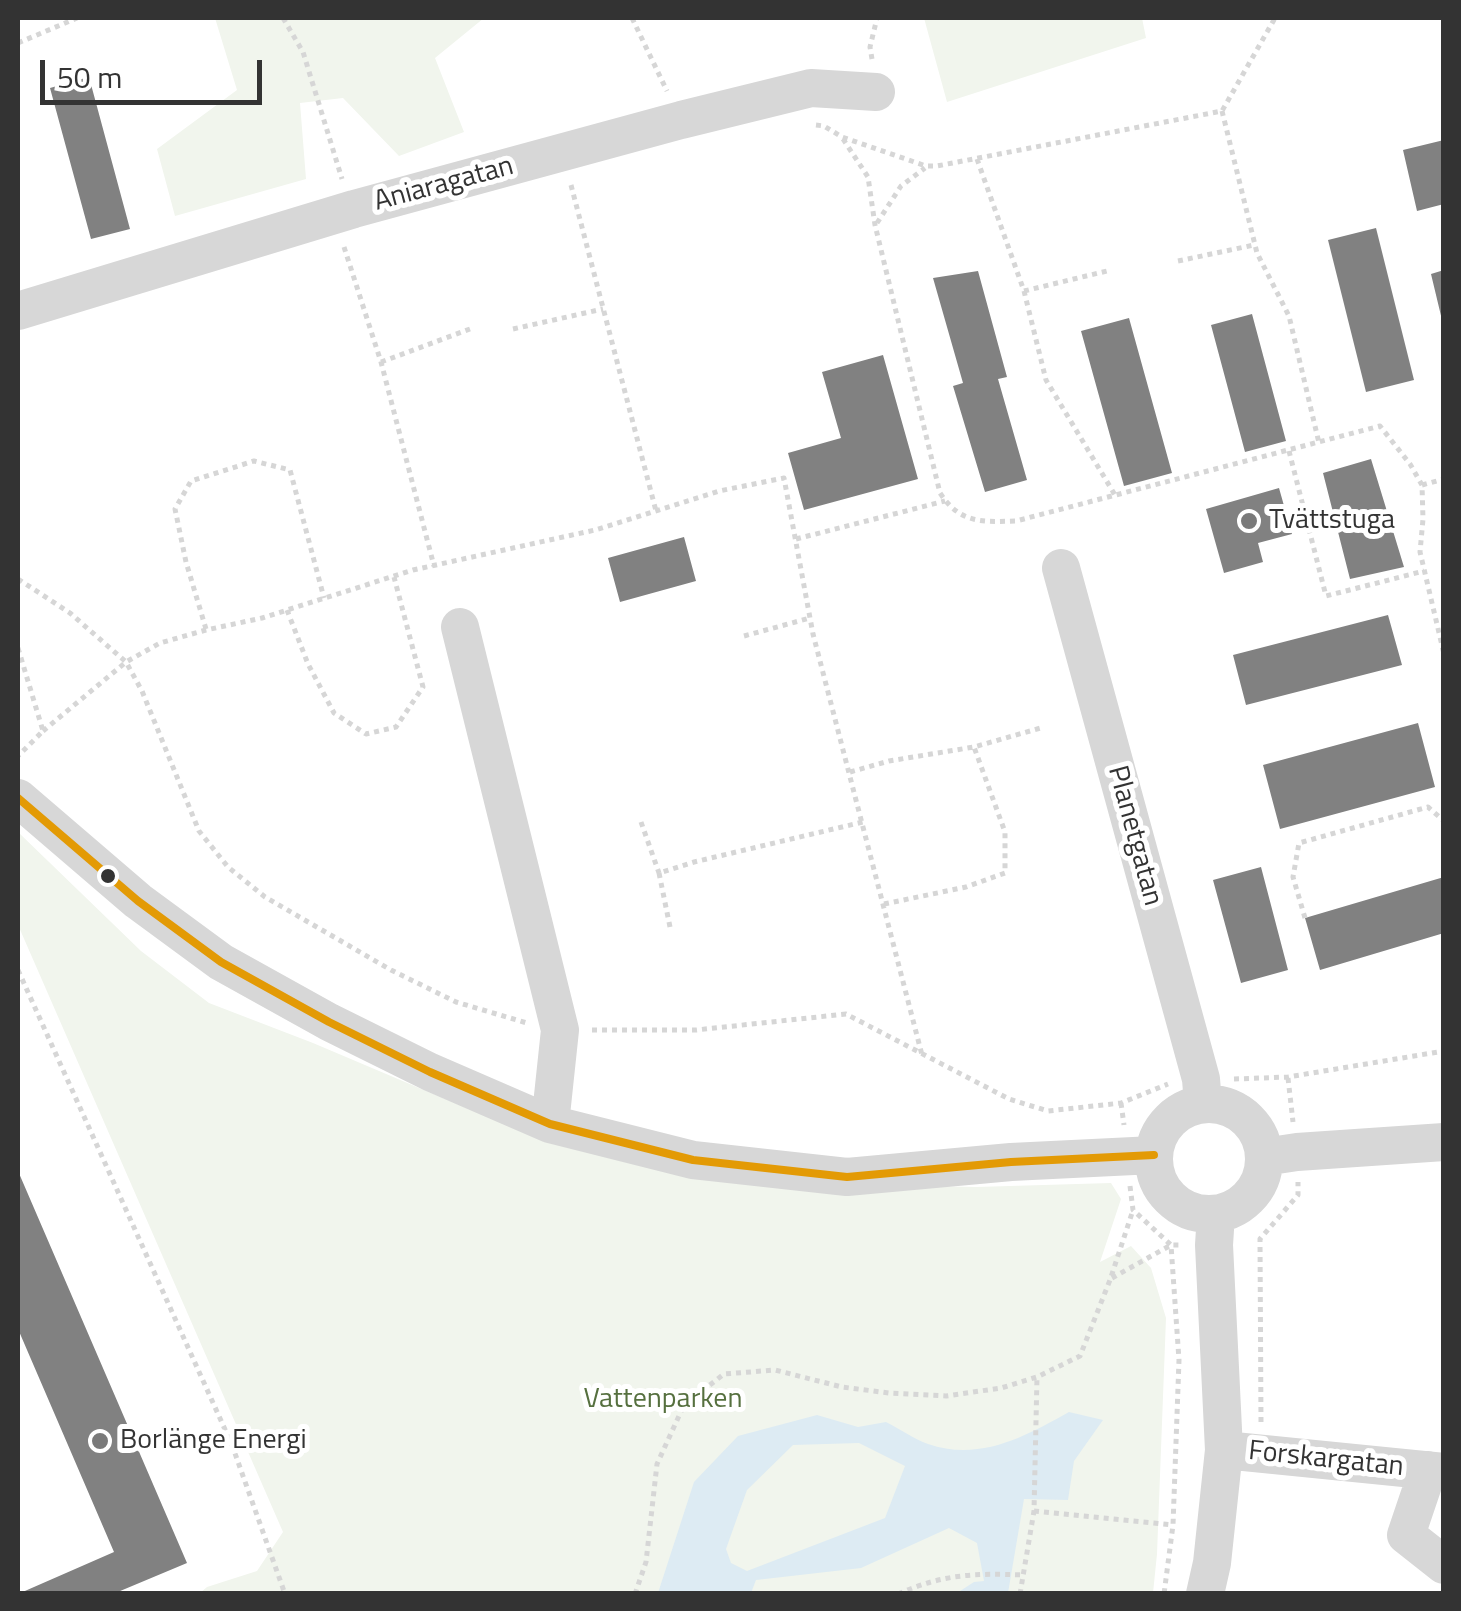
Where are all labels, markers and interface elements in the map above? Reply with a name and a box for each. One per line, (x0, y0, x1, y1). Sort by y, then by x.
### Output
scale bar (45, 40, 268, 102)
text: 50 m (57, 54, 122, 100)
street label: Aniaragatan (371, 150, 517, 220)
place label: Tvättstuga (1269, 504, 1395, 538)
marker: Tvättstuga (1238, 510, 1260, 532)
street label: Planetgatan (1099, 762, 1169, 910)
unlabelled marker (98, 866, 118, 886)
park label: Vattenparken (583, 1383, 743, 1417)
place label: Borlänge Energi (120, 1424, 307, 1458)
marker: Borlänge Energi (89, 1430, 111, 1452)
street label: Forskargatan (1247, 1435, 1405, 1485)

